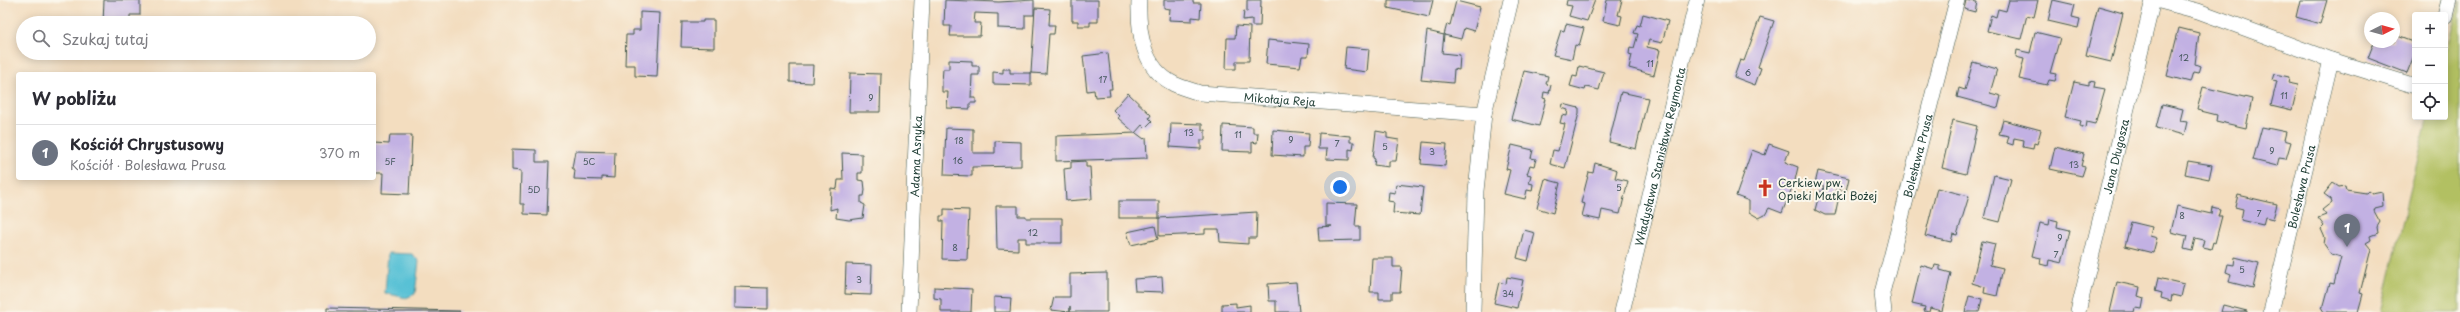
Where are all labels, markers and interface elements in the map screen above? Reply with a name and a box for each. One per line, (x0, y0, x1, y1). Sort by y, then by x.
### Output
north arrow (2364, 12, 2400, 48)
map controls (2412, 12, 2448, 120)
button: + (2412, 12, 2448, 48)
search box (16, 16, 376, 60)
icon: search (30, 27, 52, 49)
text: Szukaj tutaj (62, 27, 149, 50)
button: − (2412, 48, 2448, 84)
house number: 12 (2179, 50, 2189, 64)
house number: 11 (1646, 56, 1654, 70)
street label: Władysława Stanisława Reymonta (1630, 65, 1689, 248)
house number: 6 (1745, 65, 1751, 79)
house number: 17 (1099, 72, 1108, 86)
button: locate (2412, 84, 2448, 120)
text: W pobliżu (32, 85, 117, 111)
street label: Mikołaja Reja (1243, 88, 1317, 110)
house number: 11 (2280, 88, 2288, 102)
house number: 9 (868, 90, 874, 104)
street label: Bolesława Prusa (1898, 112, 1936, 199)
street label: Adama Asnyka (905, 115, 926, 197)
street label: Jana Długosza (2098, 117, 2133, 196)
house number: 13 (1184, 125, 1194, 139)
house number: 11 (1234, 127, 1242, 141)
text: Kościół Chrystusowy (70, 132, 224, 155)
house number: 9 (1288, 132, 1294, 146)
house number: 18 (954, 133, 964, 147)
house number: 7 (1334, 136, 1340, 150)
house number: 5 (1382, 139, 1388, 153)
text: 1 (42, 143, 48, 162)
text: 370 m (319, 143, 360, 162)
house number: 9 (2269, 143, 2275, 157)
street label: Bolesława Prusa (2283, 143, 2319, 230)
house number: 3 (1429, 144, 1435, 158)
house number: 16 (953, 153, 963, 167)
house number: 5F (384, 154, 396, 168)
house number: 5C (583, 154, 595, 168)
text: Kościół · Bolesława Prusa (70, 155, 226, 174)
house number: 13 (2069, 157, 2079, 171)
place label: Cerkiew pw. Opieki Matki Bożej (1778, 174, 1877, 204)
your location (1330, 177, 1350, 197)
church icon: Cerkiew pw. Opieki Matki Bożej (1755, 178, 1775, 198)
house number: 5 (1616, 180, 1622, 194)
house number: 5D (528, 182, 540, 196)
house number: 7 (2256, 206, 2262, 220)
house number: 8 (2179, 208, 2185, 222)
pin: 1 (2334, 214, 2360, 247)
house number: 12 (1028, 225, 1038, 239)
house number: 9 (2057, 230, 2063, 244)
house number: 8 (952, 240, 958, 254)
house number: 7 (2053, 247, 2059, 261)
house number: 5 (2239, 262, 2245, 276)
house number: 3 (856, 272, 862, 286)
house number: 34 (1502, 286, 1514, 300)

